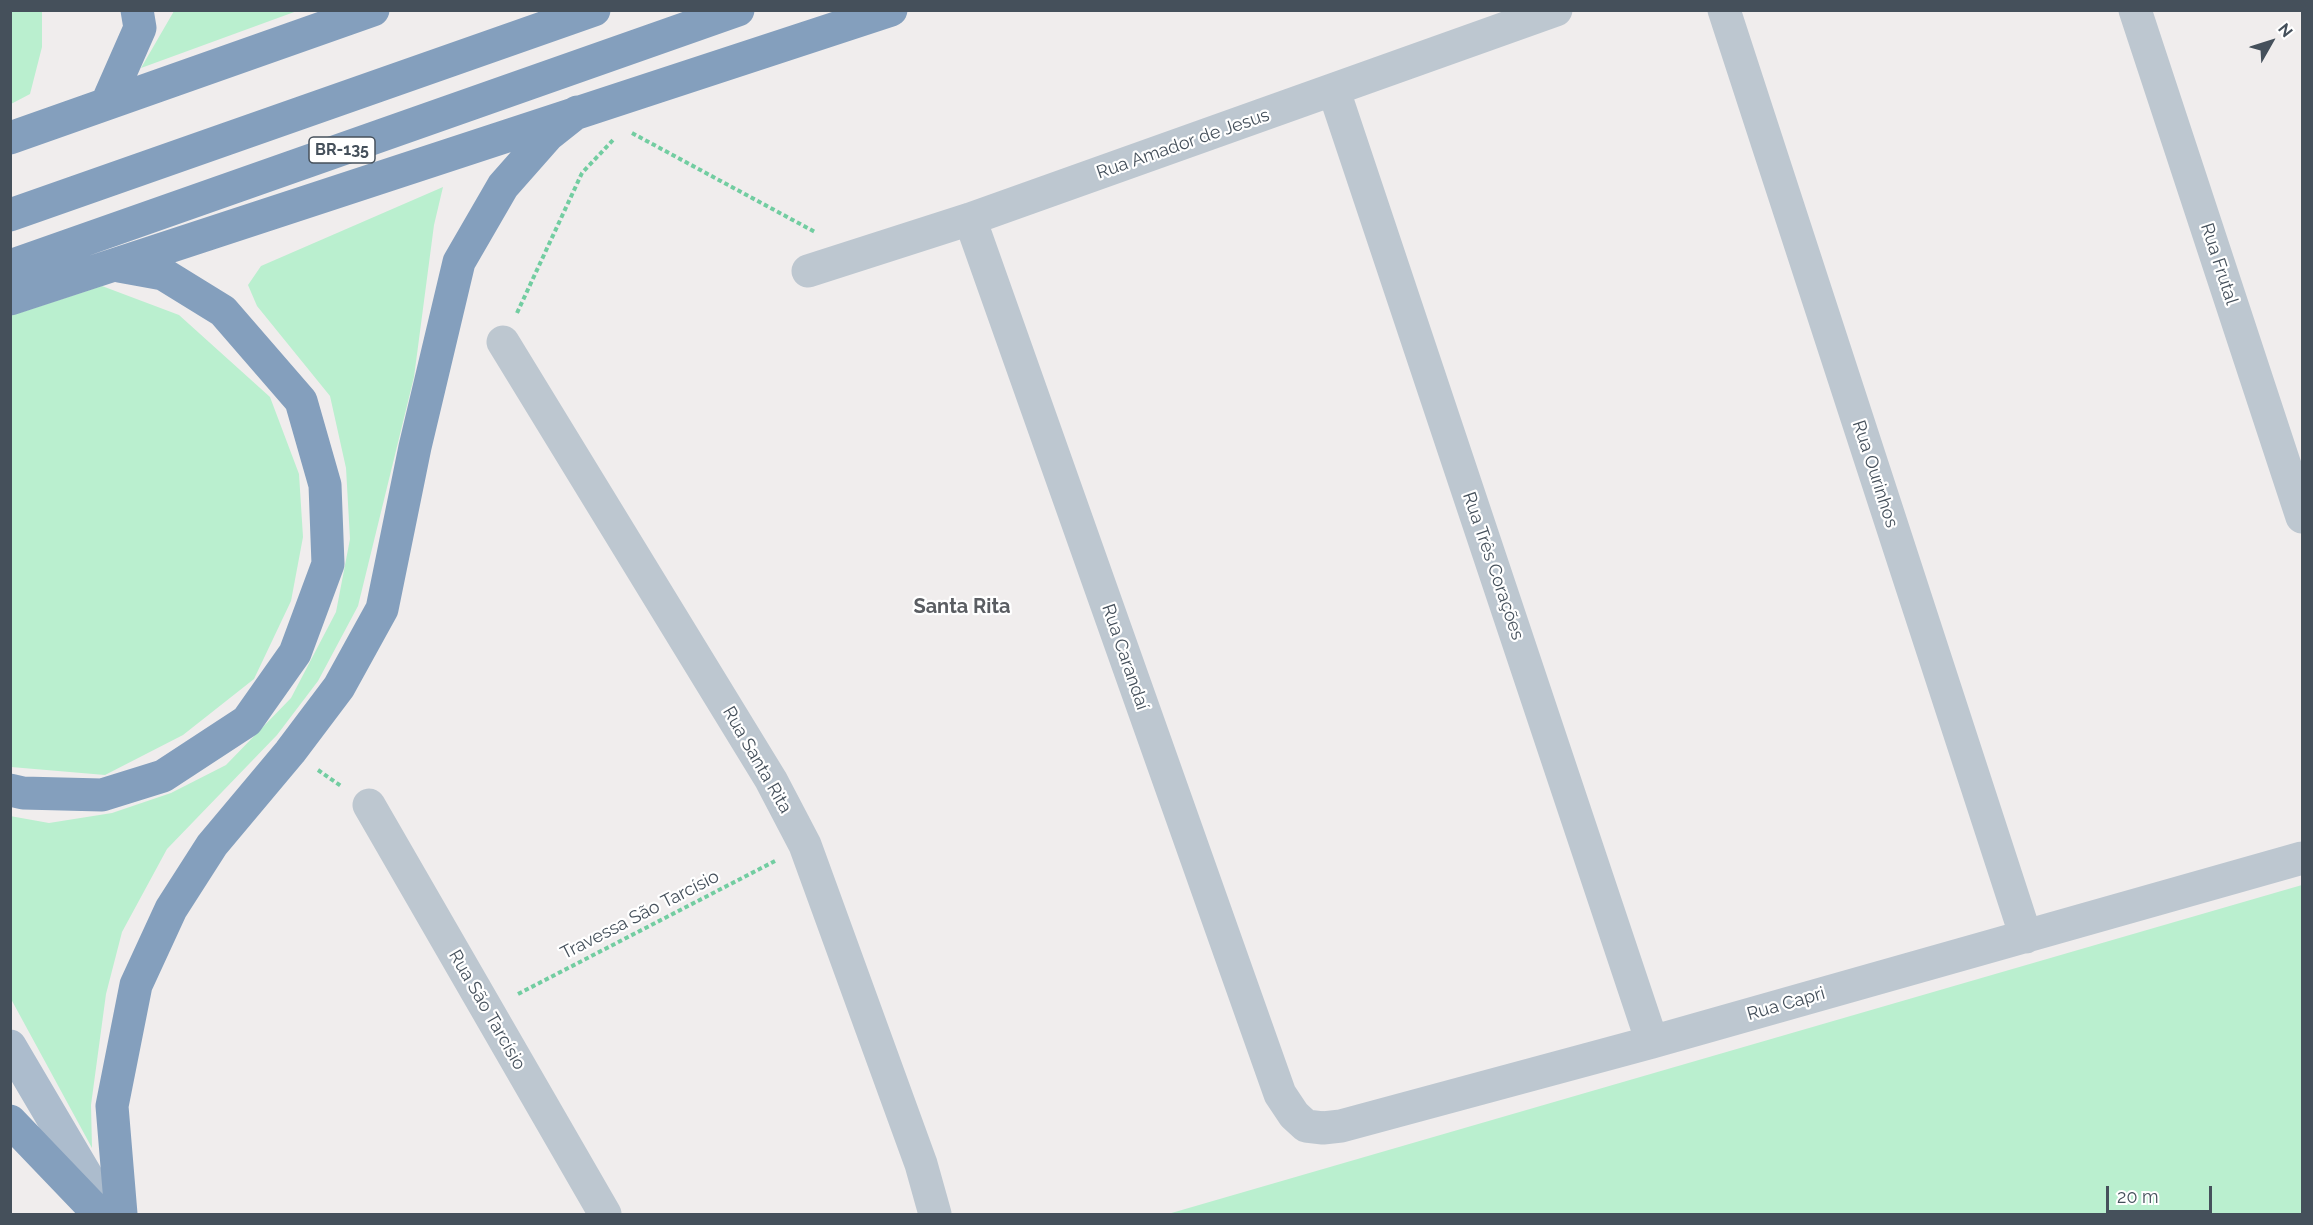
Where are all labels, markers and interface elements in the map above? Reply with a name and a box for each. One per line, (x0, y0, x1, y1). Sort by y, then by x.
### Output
north arrow (2241, 12, 2301, 72)
text: N (2274, 20, 2297, 41)
street label: Rua Amador de Jesus (1094, 104, 1272, 184)
road number: BR-135 (309, 137, 375, 163)
street label: Rua Frutal (2196, 221, 2242, 307)
street label: Rua Ourinhos (1847, 418, 1903, 530)
street label: Rua Três Corações (1458, 489, 1528, 643)
district label: Santa Rita (913, 595, 1011, 619)
street label: Rua Carandaí (1097, 601, 1153, 713)
street label: Rua Santa Rita (718, 703, 796, 817)
street label: Travessa São Tarcísio (557, 866, 723, 964)
street label: Rua São Tarcísio (444, 946, 530, 1074)
street label: Rua Capri (1744, 983, 1828, 1025)
scale bar (2109, 1174, 2216, 1212)
text: 20 m (2117, 1186, 2159, 1207)

